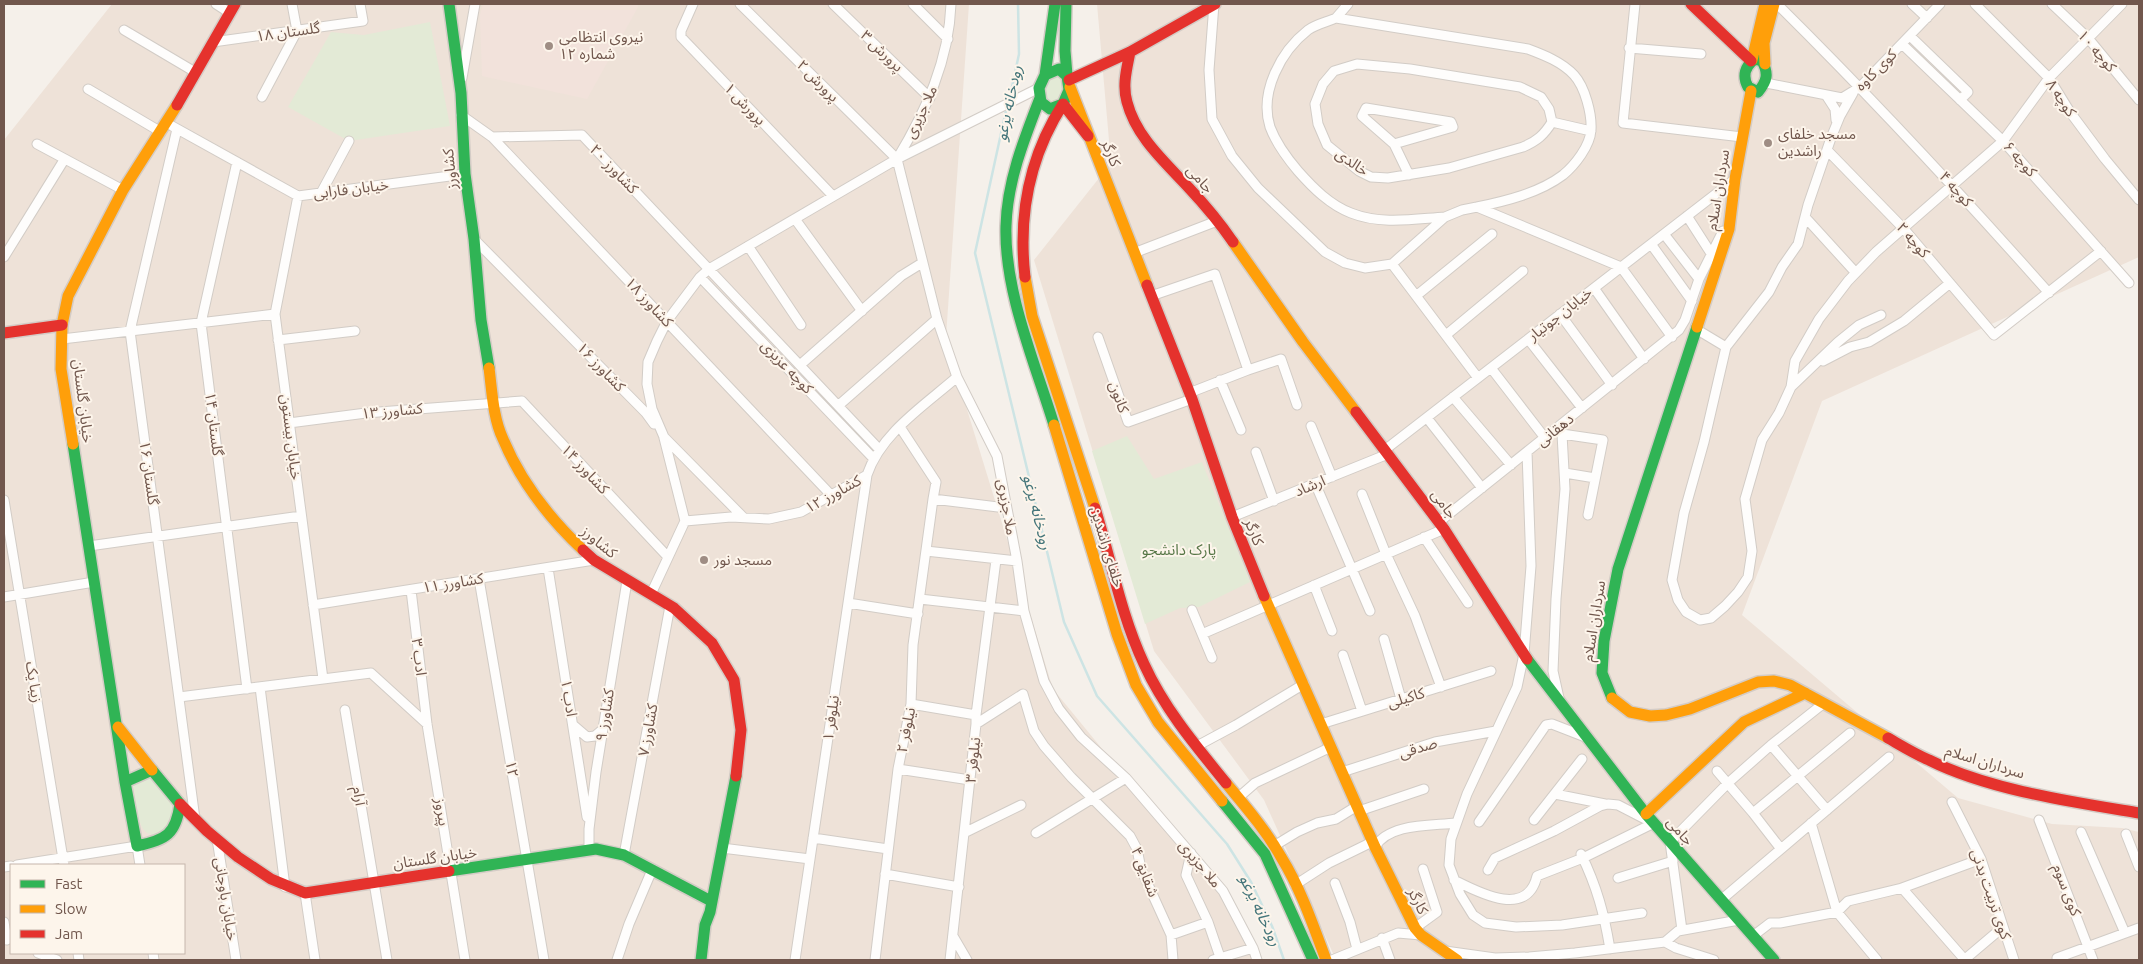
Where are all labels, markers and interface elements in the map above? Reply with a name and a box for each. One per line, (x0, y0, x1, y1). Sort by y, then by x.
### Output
street label: گلستان ۱۸ (255, 19, 322, 45)
street label: پرورش ۳ (856, 26, 907, 76)
street label: کوچه ۱۰ (2073, 26, 2121, 77)
place label: نیروی انتظامی شماره ۱۲ (559, 28, 643, 63)
marker: نیروی انتظامی شماره ۱۲ (543, 40, 555, 52)
street label: کوی کاوه (1851, 45, 1901, 95)
street label: پرورش ۲ (792, 56, 843, 107)
water label: رودخانه یرغو (991, 63, 1026, 143)
street label: کوچه ۸ (2041, 76, 2080, 121)
street label: پرورش ۱ (720, 79, 770, 130)
street label: ملا جزیری (901, 83, 941, 141)
place label: مسجد خلفای راشدین (1778, 125, 1856, 160)
street label: کارگر (1097, 136, 1125, 170)
marker: مسجد خلفای راشدین (1762, 137, 1774, 149)
street label: کوچه ۶ (1999, 138, 2041, 182)
street label: کشاورز ۲۰ (586, 141, 642, 198)
street label: خالدی (1332, 144, 1372, 180)
street label: کشاورز (439, 147, 461, 191)
street label: سرداران اسلام (1703, 148, 1735, 232)
street label: جامی (1183, 161, 1218, 197)
street label: کوچه ۴ (1935, 168, 1977, 212)
street label: خیابان فارابی (312, 175, 390, 203)
street label: کوچه ۲ (1892, 218, 1934, 263)
street label: کشاورز ۱۸ (621, 273, 677, 331)
street label: خیابان جوتیار (1523, 283, 1596, 345)
street label: کوچه عزیزی (756, 336, 818, 399)
street label: کشاورز ۱۶ (573, 339, 629, 396)
street label: خیابان گلستان (69, 358, 97, 444)
street label: کانون (1105, 379, 1133, 416)
street label: گلستان ۱۴ (201, 391, 227, 458)
street label: خیابان بیستون (277, 393, 305, 481)
street label: کشاورز ۱۳ (361, 399, 424, 423)
street label: دهقانی (1533, 410, 1577, 450)
street label: گلستان ۱۶ (136, 440, 162, 507)
street label: کشاورز ۱۴ (557, 440, 613, 498)
street label: کشاورز ۱۲ (802, 471, 865, 517)
street label: ارشاد (1292, 471, 1328, 501)
water label: رودخانه یرغو (1019, 473, 1056, 552)
street label: ملا جزیری (993, 478, 1021, 536)
street label: جامی (1427, 486, 1461, 522)
street label: خلفای راشدین (1086, 504, 1128, 590)
street label: کارگر (1240, 515, 1268, 549)
street label: کشاورز (577, 521, 621, 562)
park label: پارک دانشجو (1142, 541, 1216, 560)
place label: مسجد نور (713, 551, 772, 569)
marker: مسجد نور (698, 554, 710, 566)
street label: کشاورز ۱۱ (421, 569, 486, 597)
street label: سرداران اسلام (1579, 579, 1611, 663)
street label: ادب ۳ (408, 637, 430, 677)
street label: زیبا یک (22, 660, 46, 704)
street label: ادب ۱ (558, 678, 581, 718)
street label: کاکیلی (1385, 684, 1428, 712)
street label: کشاورز ۹ (592, 687, 618, 743)
street label: نیلوفر ۱ (819, 694, 843, 742)
street label: کشاورز ۷ (635, 702, 662, 758)
street label: نیلوفر ۲ (893, 706, 919, 754)
street label: صدقی (1397, 734, 1439, 762)
street label: نیلوفر ۳ (962, 736, 984, 784)
street label: سرداران اسلام (1943, 741, 2027, 785)
street label: ۱۲ (503, 759, 522, 779)
street label: آرام (346, 785, 370, 808)
street label: پیروز (430, 796, 453, 828)
street label: جامی (1663, 813, 1697, 849)
street label: ملا جزیری (1175, 837, 1225, 891)
street label: خیابان گلستان (392, 843, 478, 873)
street label: شقایق ۴ (1126, 844, 1163, 900)
street label: کوی تربیت بدنی (1967, 846, 2015, 942)
street label: خیابان باوجانی (211, 856, 242, 942)
street label: کوی سوم (2047, 861, 2085, 920)
legend (10, 864, 185, 954)
water label: رودخانه یرغو (1236, 871, 1285, 949)
text: Fast (55, 875, 83, 892)
street label: کارگر (1403, 884, 1432, 918)
text: Slow (55, 900, 88, 917)
text: Jam (55, 925, 83, 942)

